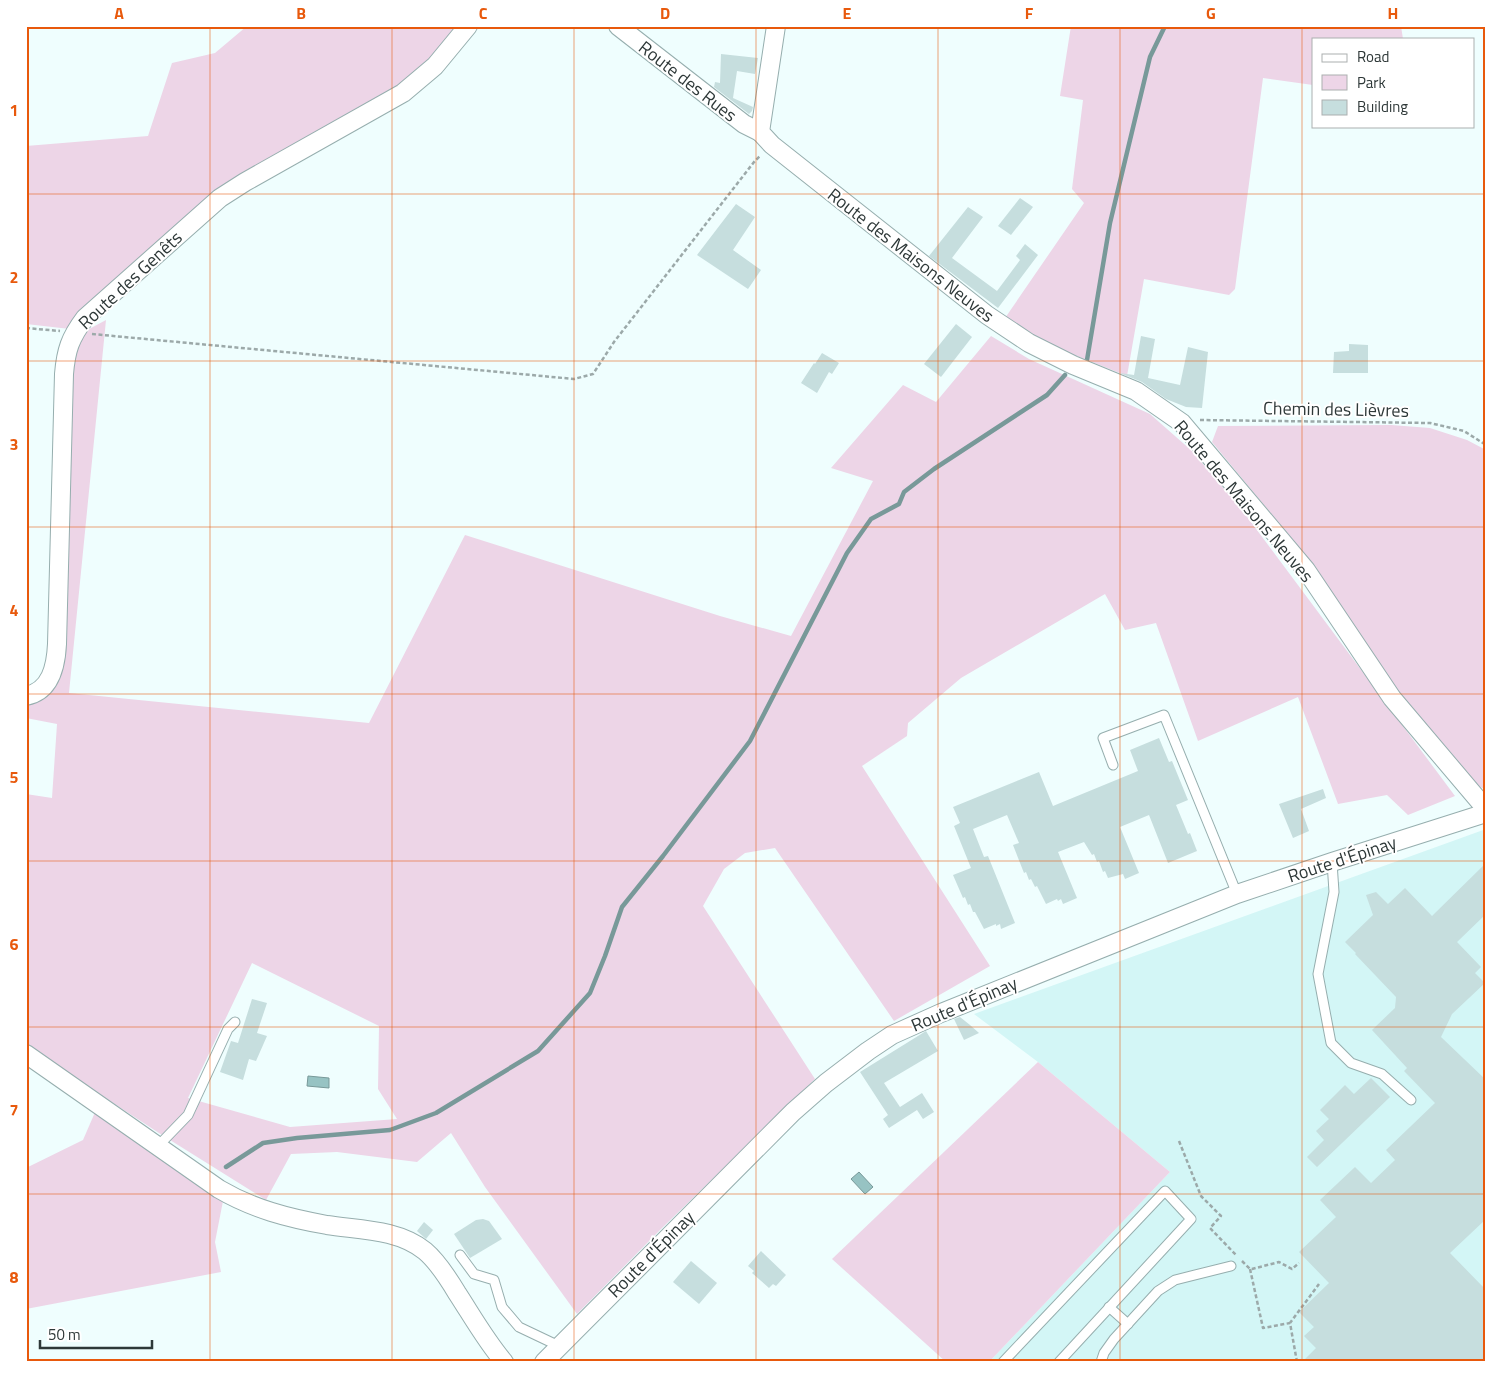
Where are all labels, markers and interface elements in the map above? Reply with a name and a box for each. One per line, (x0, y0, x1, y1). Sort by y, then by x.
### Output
text: A (114, 1, 124, 25)
text: B (296, 1, 306, 25)
text: C (479, 1, 488, 25)
text: D (660, 1, 670, 25)
text: E (843, 1, 852, 25)
text: F (1025, 1, 1034, 25)
text: G (1206, 1, 1216, 25)
text: H (1388, 1, 1398, 25)
street label: Route des Rues (633, 34, 743, 128)
legend (1312, 38, 1474, 128)
text: Road (1357, 45, 1389, 68)
text: Park (1357, 71, 1386, 94)
text: Building (1357, 95, 1408, 118)
text: 1 (10, 98, 18, 122)
street label: Route des Maisons Neuves (822, 181, 1000, 329)
street label: Route des Genêts (72, 224, 188, 336)
text: 2 (10, 265, 18, 289)
street label: Chemin des Lièvres (1263, 394, 1409, 424)
street label: Route des Maisons Neuves (1168, 414, 1320, 588)
text: 3 (10, 432, 18, 456)
text: 4 (10, 598, 19, 622)
text: 5 (10, 765, 19, 789)
street label: Route d'Épinay (1284, 829, 1400, 889)
text: 6 (10, 932, 19, 956)
street label: Route d'Épinay (907, 969, 1022, 1039)
text: 7 (10, 1098, 18, 1122)
street label: Route d'Épinay (601, 1204, 701, 1304)
text: 8 (10, 1265, 19, 1289)
scale bar (40, 1318, 152, 1350)
text: 50 m (48, 1323, 81, 1346)

